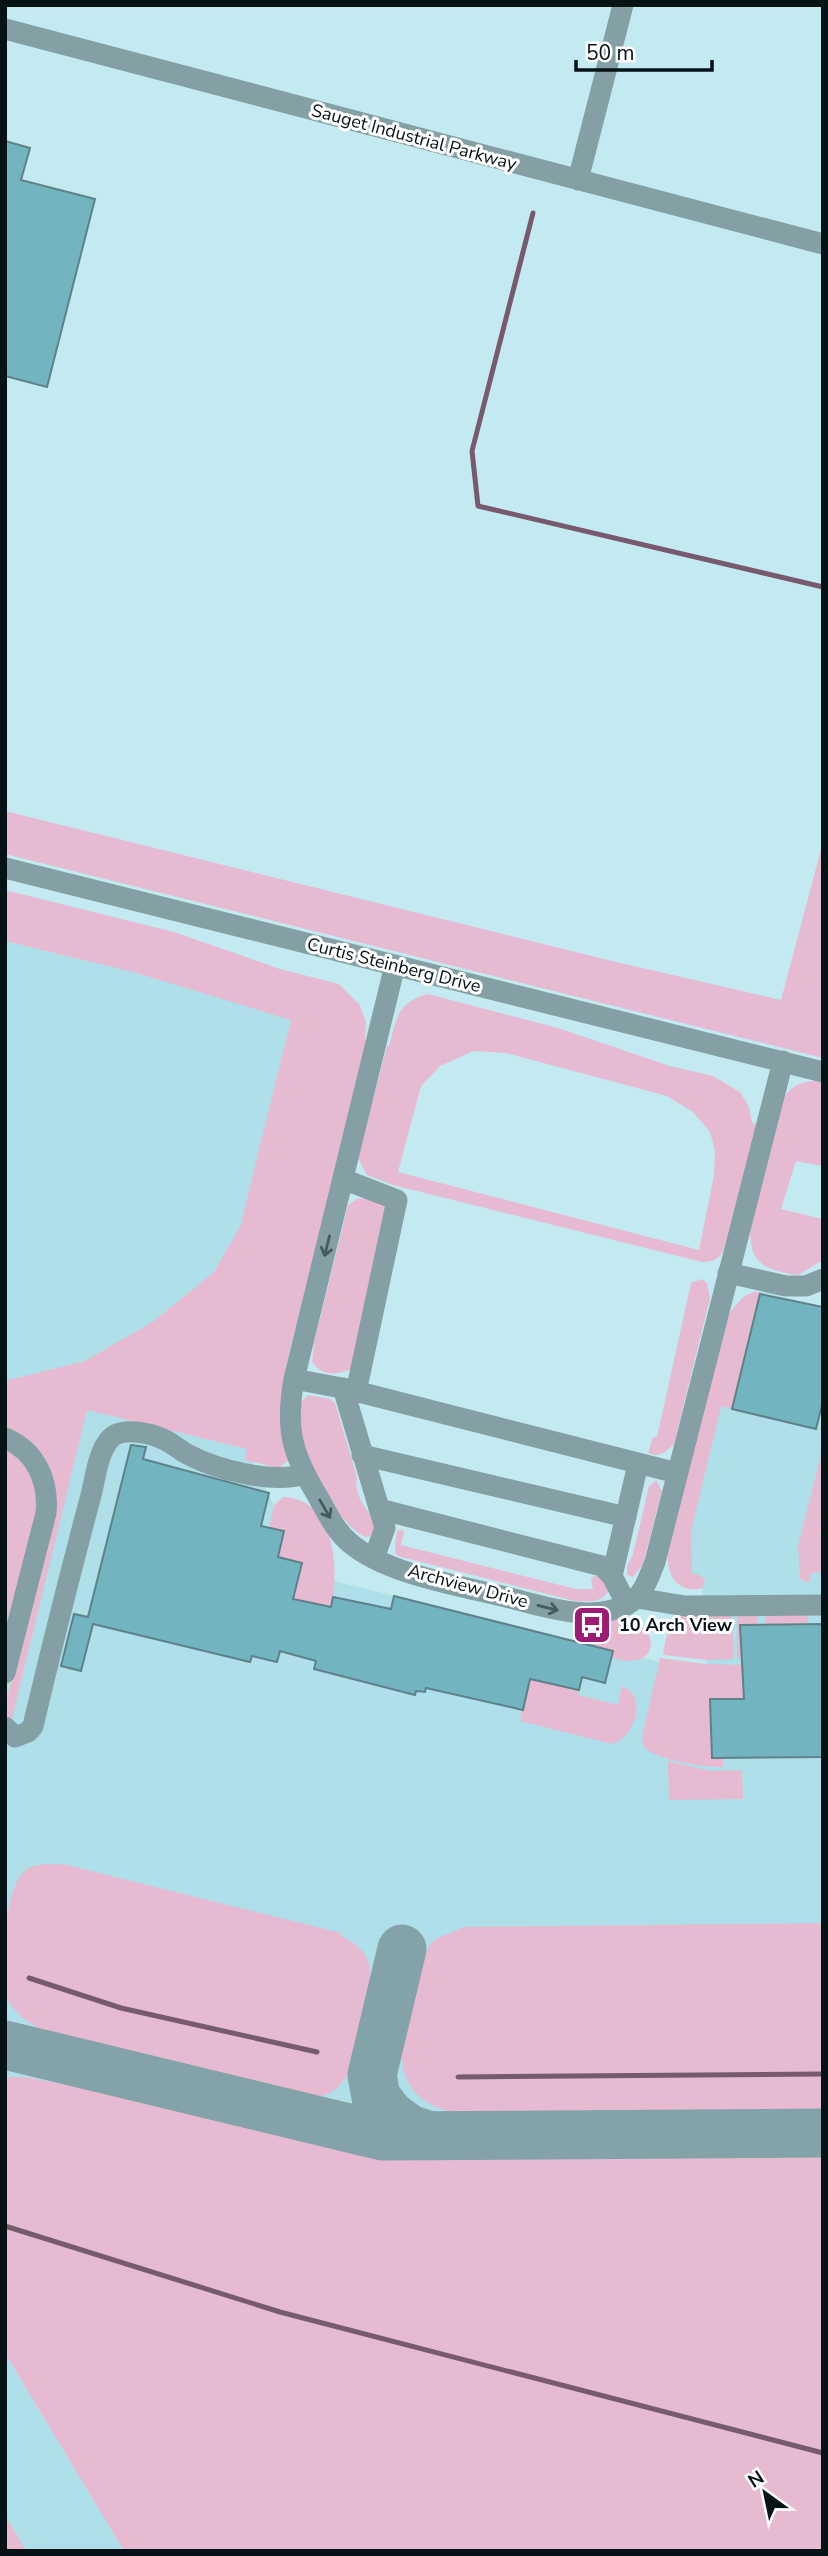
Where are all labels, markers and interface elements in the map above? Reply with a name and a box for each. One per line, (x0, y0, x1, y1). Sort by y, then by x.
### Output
scale bar (576, 28, 712, 72)
text: 50 m (586, 39, 635, 67)
street label: Sauget Industrial Parkway (309, 98, 520, 176)
street label: Curtis Steinberg Drive (305, 932, 483, 998)
one-way arrow (320, 1234, 333, 1257)
one-way arrow (318, 1499, 332, 1519)
street label: Archview Drive (405, 1558, 531, 1614)
one-way arrow (536, 1602, 559, 1615)
bus stop icon: 10 Arch View (571, 1604, 613, 1646)
place label: 10 Arch View (619, 1613, 733, 1637)
north arrow (730, 2458, 800, 2528)
text: N (743, 2465, 769, 2494)

